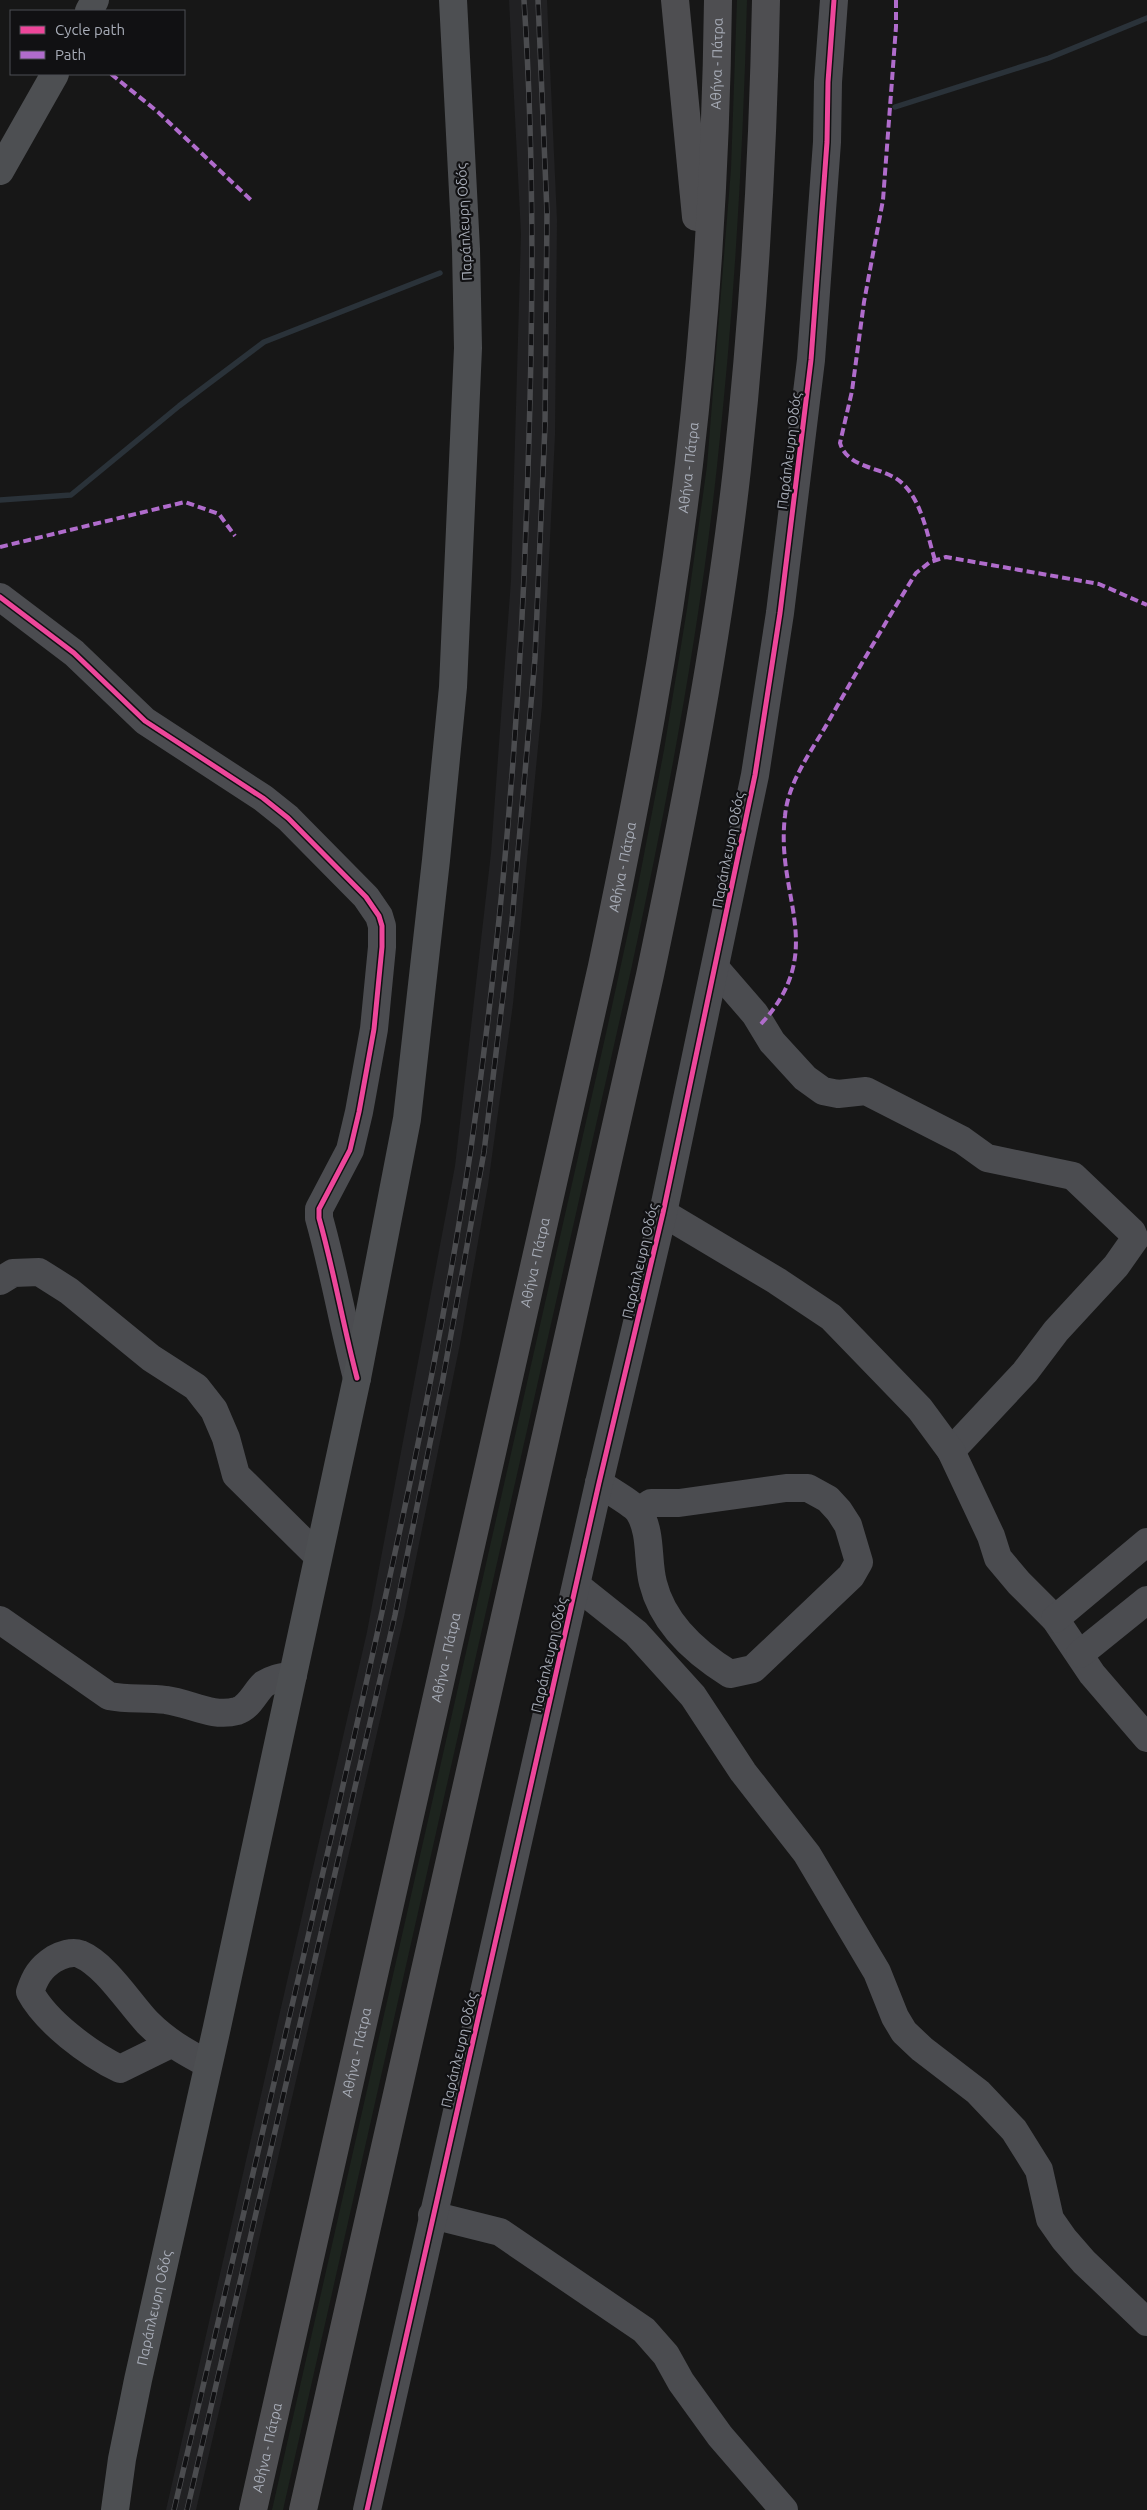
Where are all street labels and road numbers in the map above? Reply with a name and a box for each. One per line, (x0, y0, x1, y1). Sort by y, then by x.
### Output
street label: Αθήνα - Πάτρα (707, 17, 726, 110)
street label: Παράπλευρη Οδός (453, 162, 475, 281)
street label: Παράπλευρη Οδός (774, 391, 804, 510)
street label: Αθήνα - Πάτρα (675, 421, 702, 514)
street label: Παράπλευρη Οδός (709, 790, 747, 909)
street label: Αθήνα - Πάτρα (605, 820, 639, 914)
street label: Παράπλευρη Οδός (619, 1201, 661, 1320)
street label: Αθήνα - Πάτρα (517, 1215, 553, 1309)
street label: Παράπλευρη Οδός (528, 1595, 570, 1714)
street label: Αθήνα - Πάτρα (428, 1610, 464, 1704)
street label: Παράπλευρη Οδός (438, 1990, 480, 2109)
street label: Αθήνα - Πάτρα (338, 2005, 374, 2099)
street label: Παράπλευρη Οδός (133, 2248, 175, 2367)
street label: Αθήνα - Πάτρα (249, 2401, 285, 2494)

